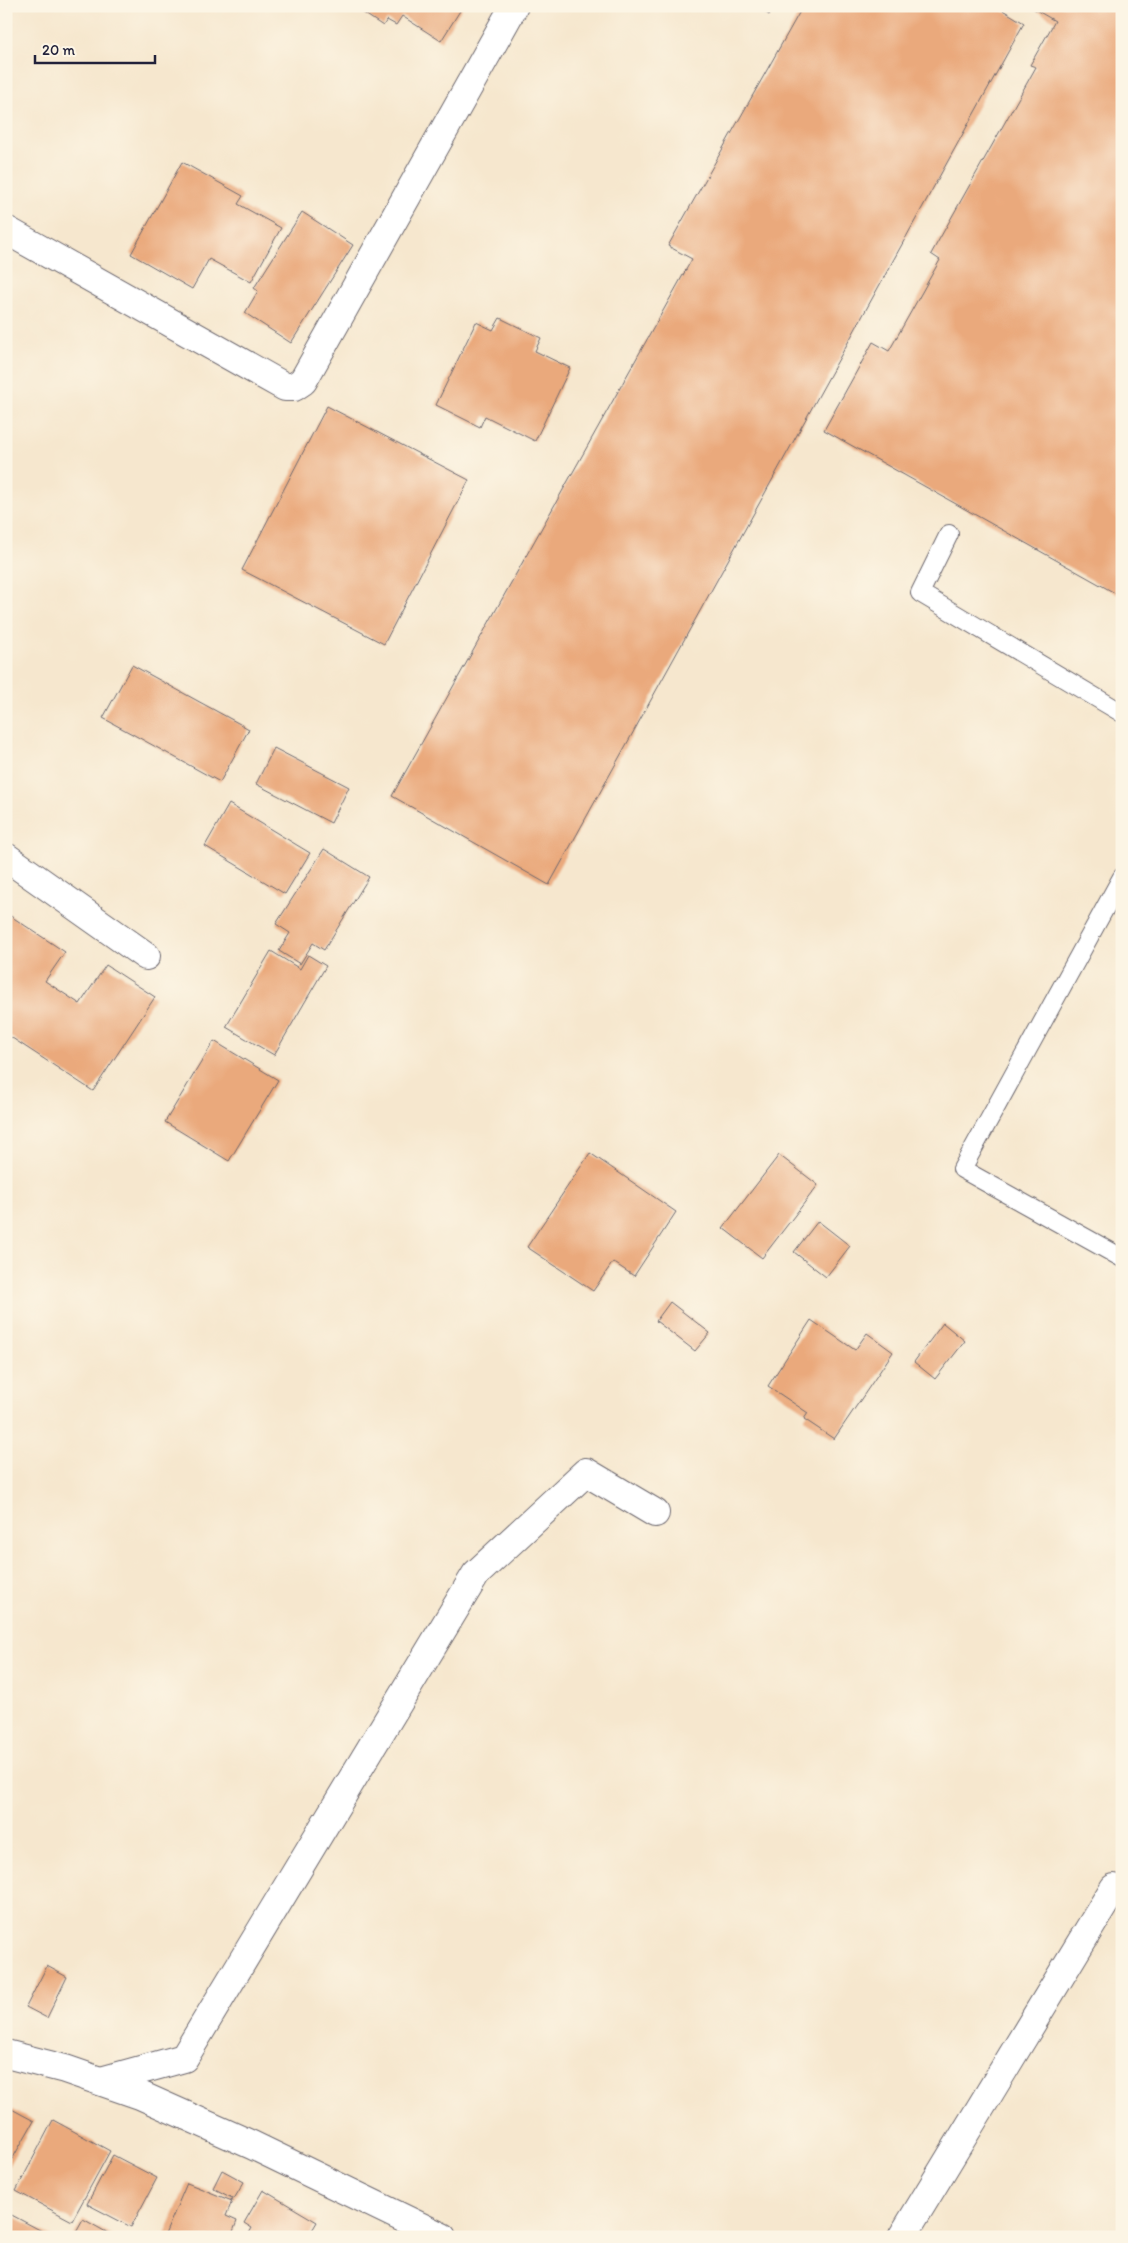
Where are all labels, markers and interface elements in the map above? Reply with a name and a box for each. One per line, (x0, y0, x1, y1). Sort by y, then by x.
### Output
scale bar (35, 32, 155, 64)
text: 20 m (42, 41, 76, 59)

